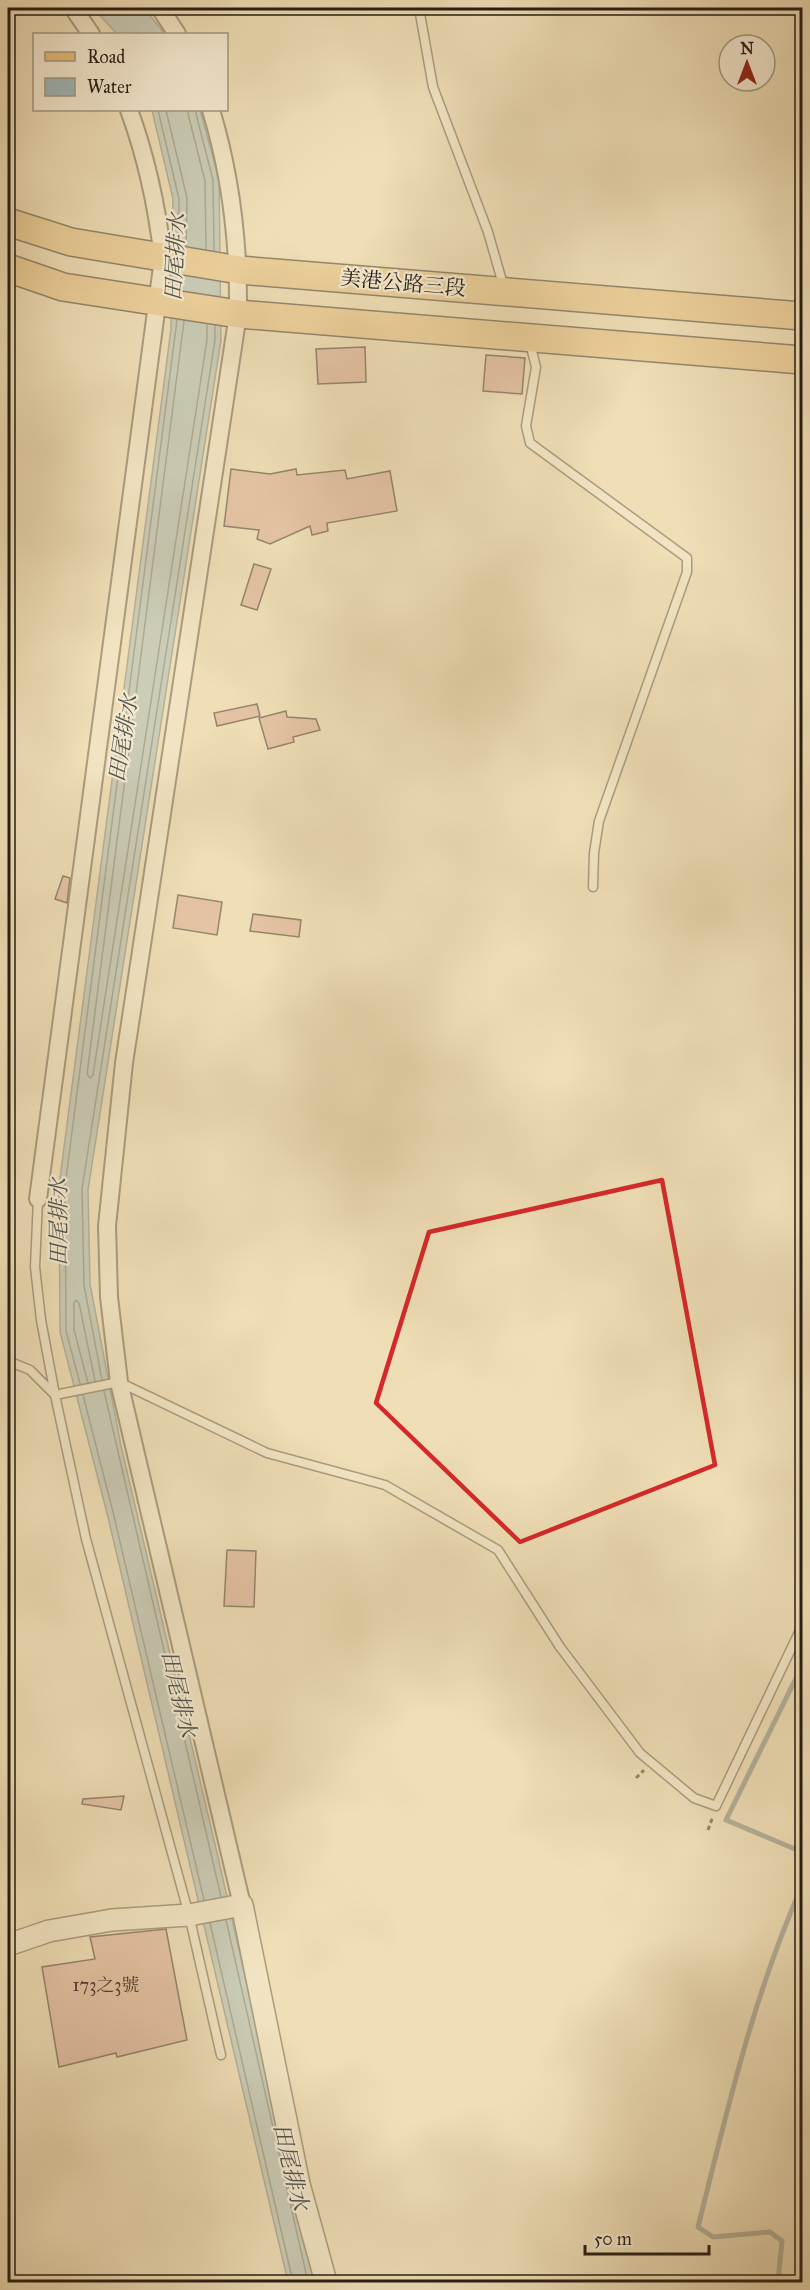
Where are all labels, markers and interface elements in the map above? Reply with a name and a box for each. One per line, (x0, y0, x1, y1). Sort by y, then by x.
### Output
legend (33, 33, 228, 111)
north arrow (717, 33, 777, 93)
text: N (740, 39, 754, 58)
text: Road (87, 46, 125, 68)
text: Water (87, 76, 132, 98)
water label: 田尾排水 (159, 210, 191, 302)
street label: 美港公路三段 (339, 265, 467, 301)
water label: 田尾排水 (103, 690, 144, 784)
water label: 田尾排水 (45, 1176, 72, 1266)
water label: 田尾排水 (156, 1648, 203, 1742)
house number: 173之3號 (72, 1974, 140, 1996)
water label: 田尾排水 (268, 2121, 315, 2215)
scale bar (585, 2218, 710, 2256)
text: 50 m (594, 2228, 632, 2250)

